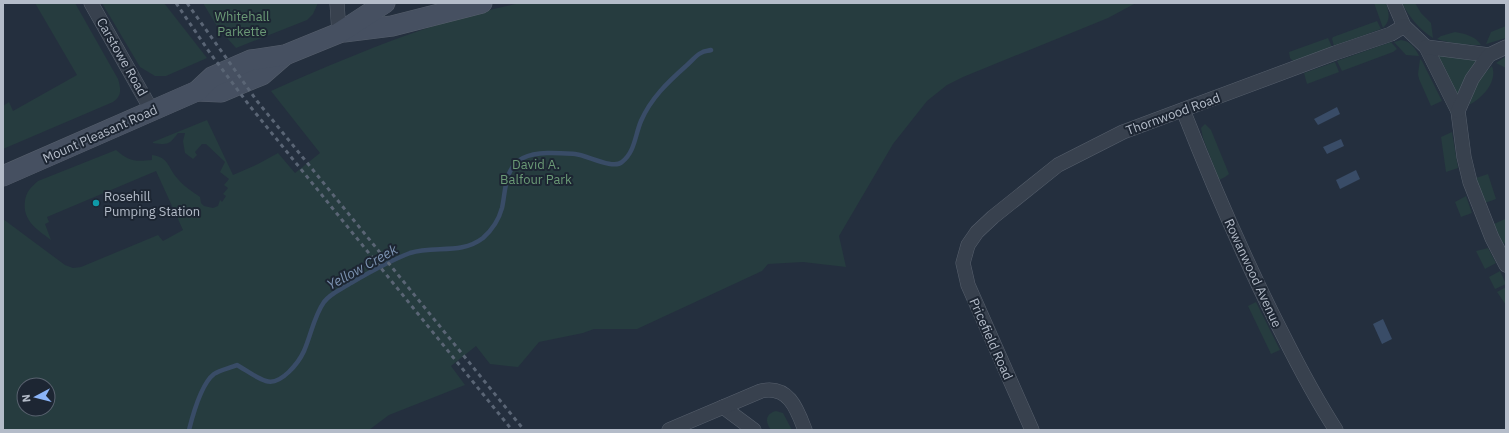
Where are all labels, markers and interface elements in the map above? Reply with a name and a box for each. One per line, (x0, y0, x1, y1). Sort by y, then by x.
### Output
park label: Whitehall Parkette (214, 8, 270, 40)
street label: Carstowe Road (93, 15, 151, 99)
street label: Thornwood Road (1123, 89, 1223, 139)
street label: Mount Pleasant Road (40, 101, 160, 167)
park label: David A. Balfour Park (500, 156, 572, 188)
place label: Rosehill Pumping Station (104, 188, 200, 220)
marker: Rosehill Pumping Station (91, 198, 101, 208)
street label: Rowanwood Avenue (1220, 216, 1286, 330)
water label: Yellow Creek (324, 240, 401, 294)
street label: Pricefield Road (965, 295, 1017, 383)
north arrow (16, 377, 56, 417)
text: N (19, 393, 34, 403)

